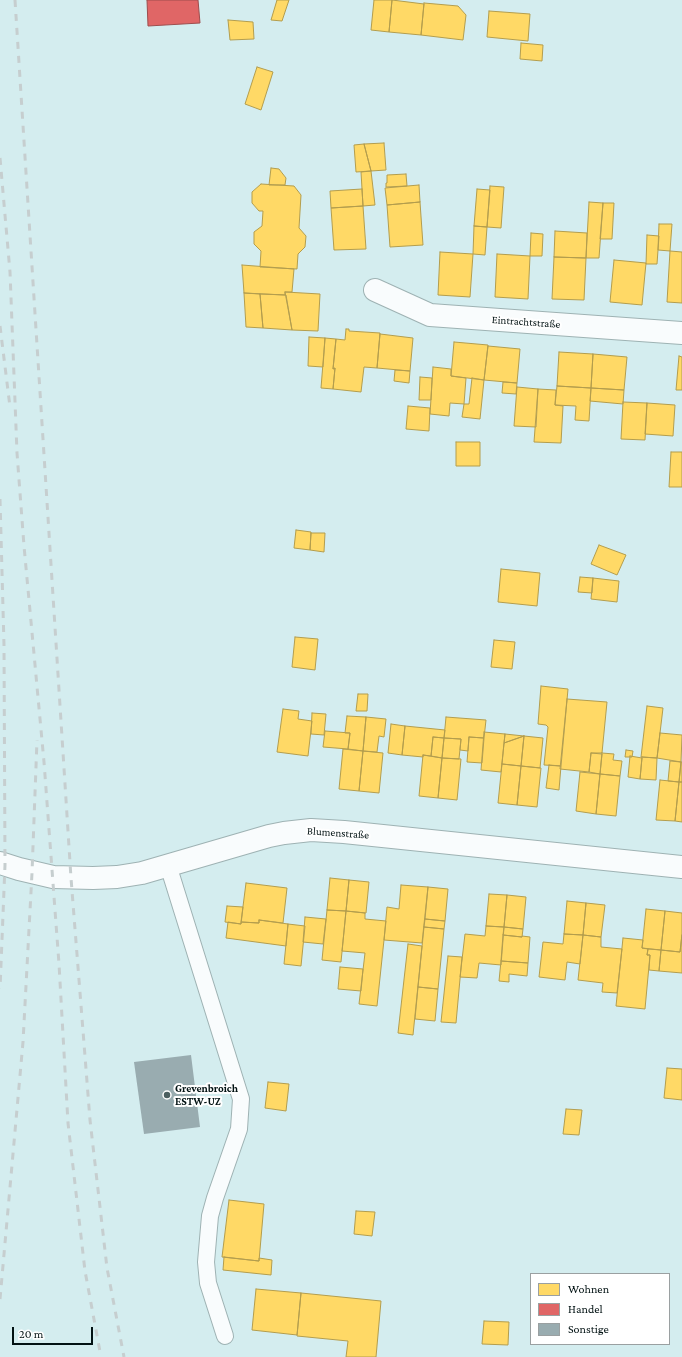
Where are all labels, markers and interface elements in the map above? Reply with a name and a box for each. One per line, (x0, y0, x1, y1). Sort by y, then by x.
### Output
street label: Eintrachtstraße (491, 313, 561, 331)
street label: Blumenstraße (307, 824, 369, 842)
place label: Grevenbroich ESTW-UZ (175, 1082, 238, 1108)
marker: Grevenbroich ESTW-UZ (162, 1090, 172, 1100)
legend (530, 1273, 670, 1345)
text: Wohnen (568, 1282, 609, 1296)
text: Handel (568, 1302, 603, 1316)
scale bar (14, 1319, 95, 1345)
text: Sonstige (568, 1322, 609, 1336)
text: 20 m (19, 1327, 43, 1341)

